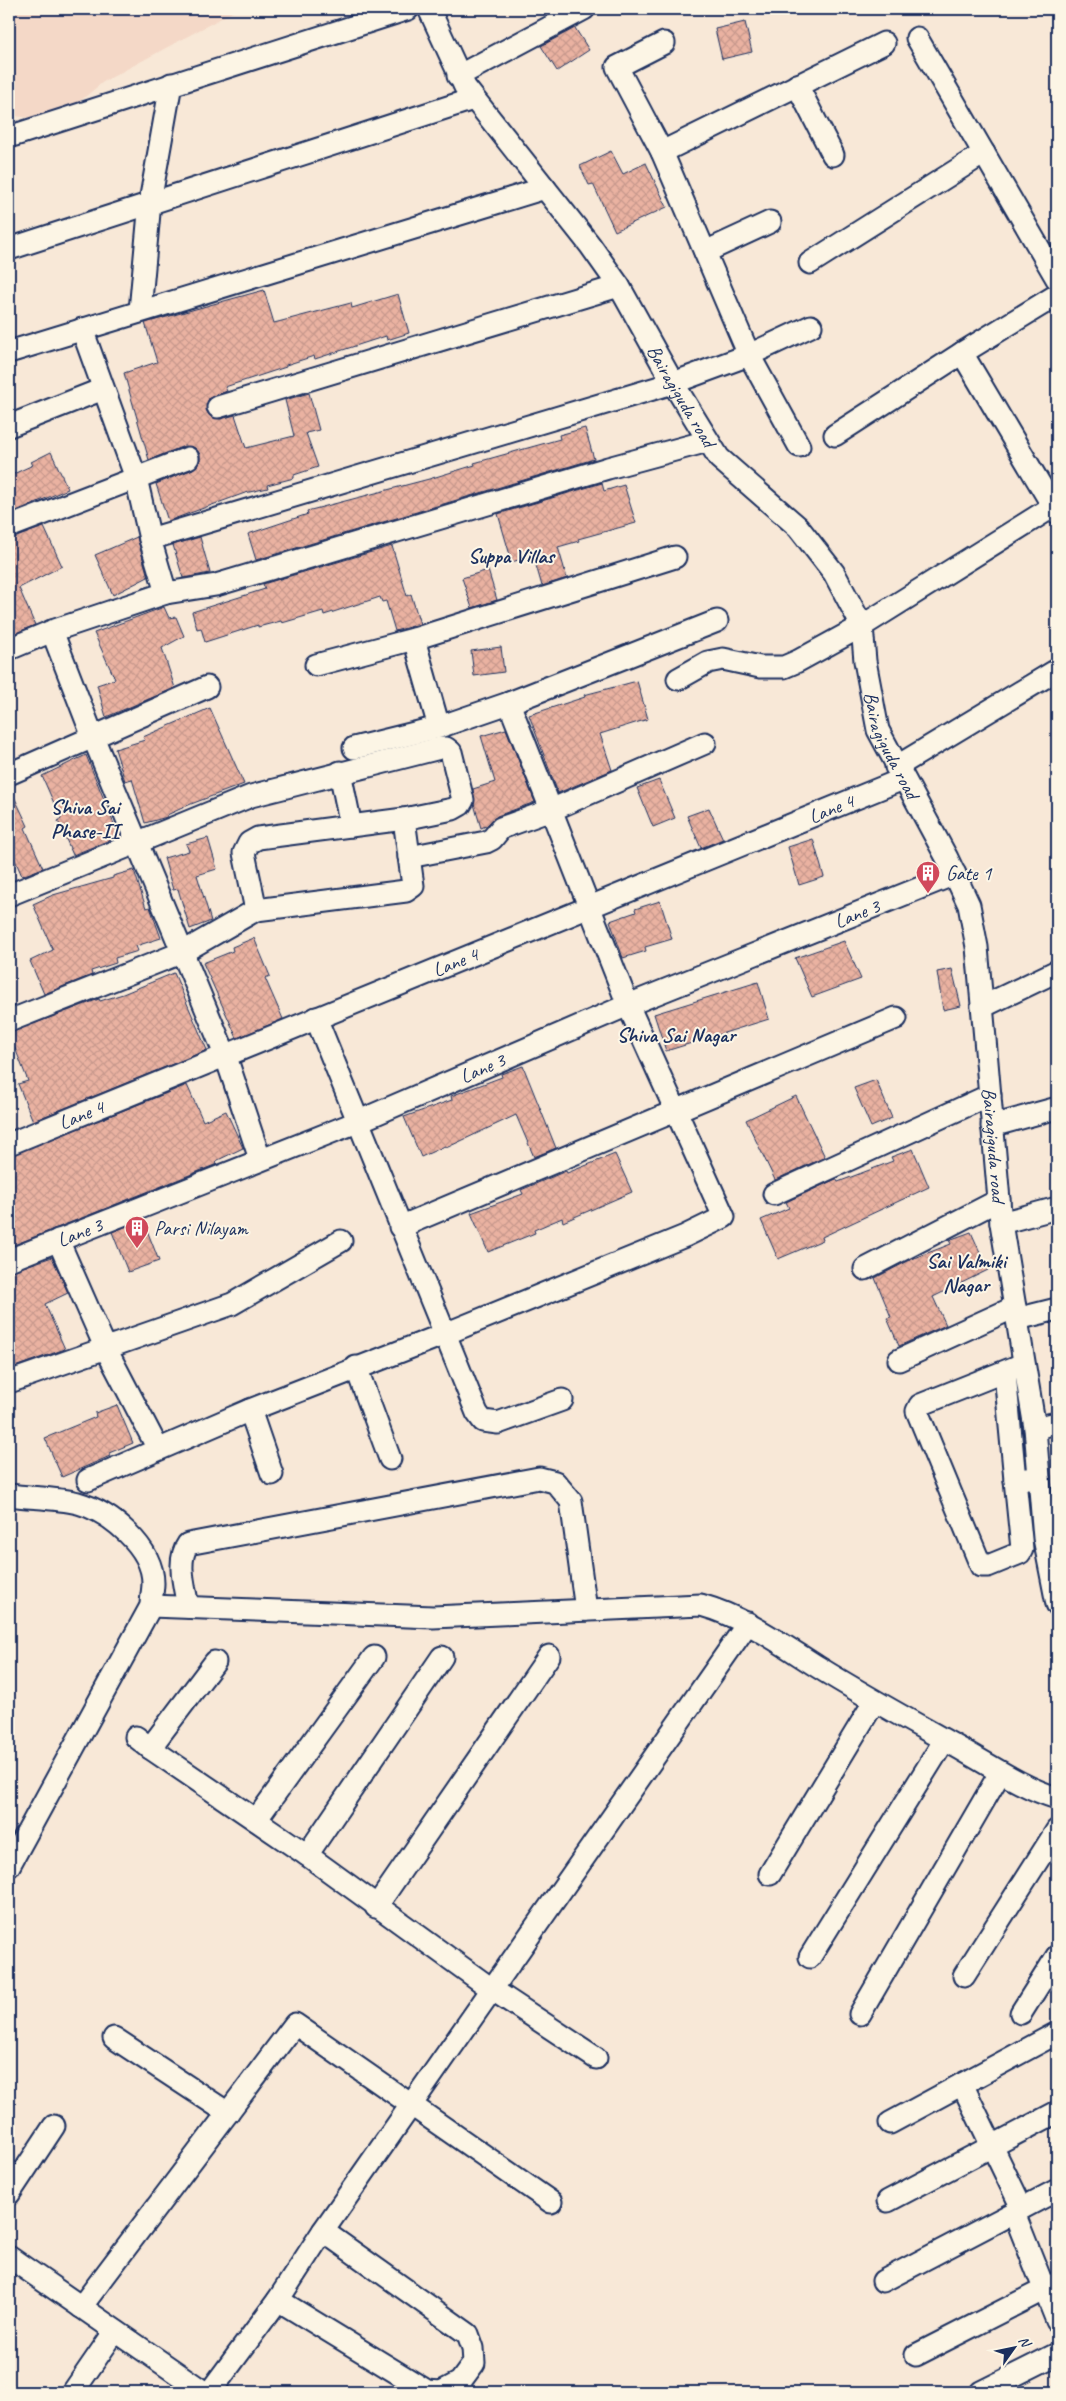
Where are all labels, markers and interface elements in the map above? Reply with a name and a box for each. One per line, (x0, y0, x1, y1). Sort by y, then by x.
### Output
street label: Bairagiguda road (642, 340, 723, 454)
district label: Suppa Villas (468, 543, 557, 569)
street label: Bairagiguda road (859, 690, 927, 806)
street label: Lane 4 (805, 787, 859, 829)
district label: Shiva Sai Phase-II (51, 794, 123, 844)
building icon: Gate 1 (915, 860, 941, 894)
place label: Gate 1 (946, 861, 992, 886)
street label: Lane 3 (830, 892, 885, 934)
street label: Lane 4 (429, 941, 483, 982)
district label: Shiva Sai Nagar (617, 1022, 738, 1048)
street label: Lane 3 (456, 1046, 511, 1089)
street label: Bairagiguda road (977, 1087, 1012, 1206)
street label: Lane 4 (55, 1093, 109, 1135)
street label: Lane 3 (53, 1211, 108, 1252)
building icon: Parsi Nilayam (124, 1215, 150, 1249)
place label: Parsi Nilayam (154, 1216, 249, 1241)
district label: Sai Valmiki Nagar (926, 1248, 1009, 1298)
north arrow (988, 2324, 1038, 2374)
text: N (1015, 2333, 1035, 2351)

